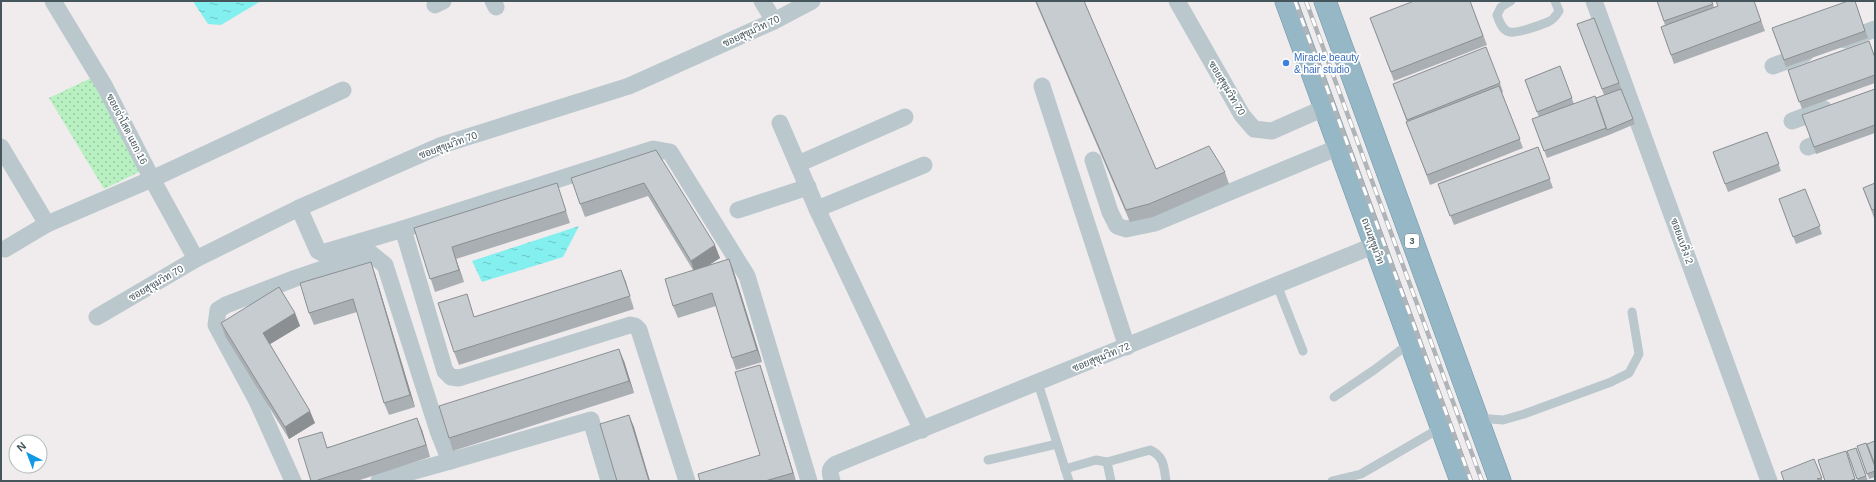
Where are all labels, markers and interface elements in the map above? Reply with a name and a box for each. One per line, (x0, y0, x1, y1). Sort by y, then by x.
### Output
street label: ซอยสุขุมวิท 70 (721, 13, 782, 51)
place label: Miracle beauty & hair studio (1294, 52, 1359, 75)
marker: Miracle beauty & hair studio (1281, 58, 1291, 68)
street label: ซอยสุขุมวิท 70 (1205, 59, 1248, 118)
street label: ซอยจ่าโสด แยก 16 (104, 91, 151, 166)
street label: ซอยสุขุมวิท 70 (417, 129, 480, 163)
street label: ซอยแบริ่ง 2 (1669, 216, 1698, 266)
street label: ถนนสุขุมวิท (1358, 217, 1386, 266)
road number: 3 (1405, 234, 1419, 248)
street label: ซอยสุขุมวิท 70 (127, 263, 187, 305)
street label: ซอยสุขุมวิท 72 (1071, 340, 1133, 375)
north arrow (8, 434, 48, 474)
text: N (14, 439, 28, 454)

